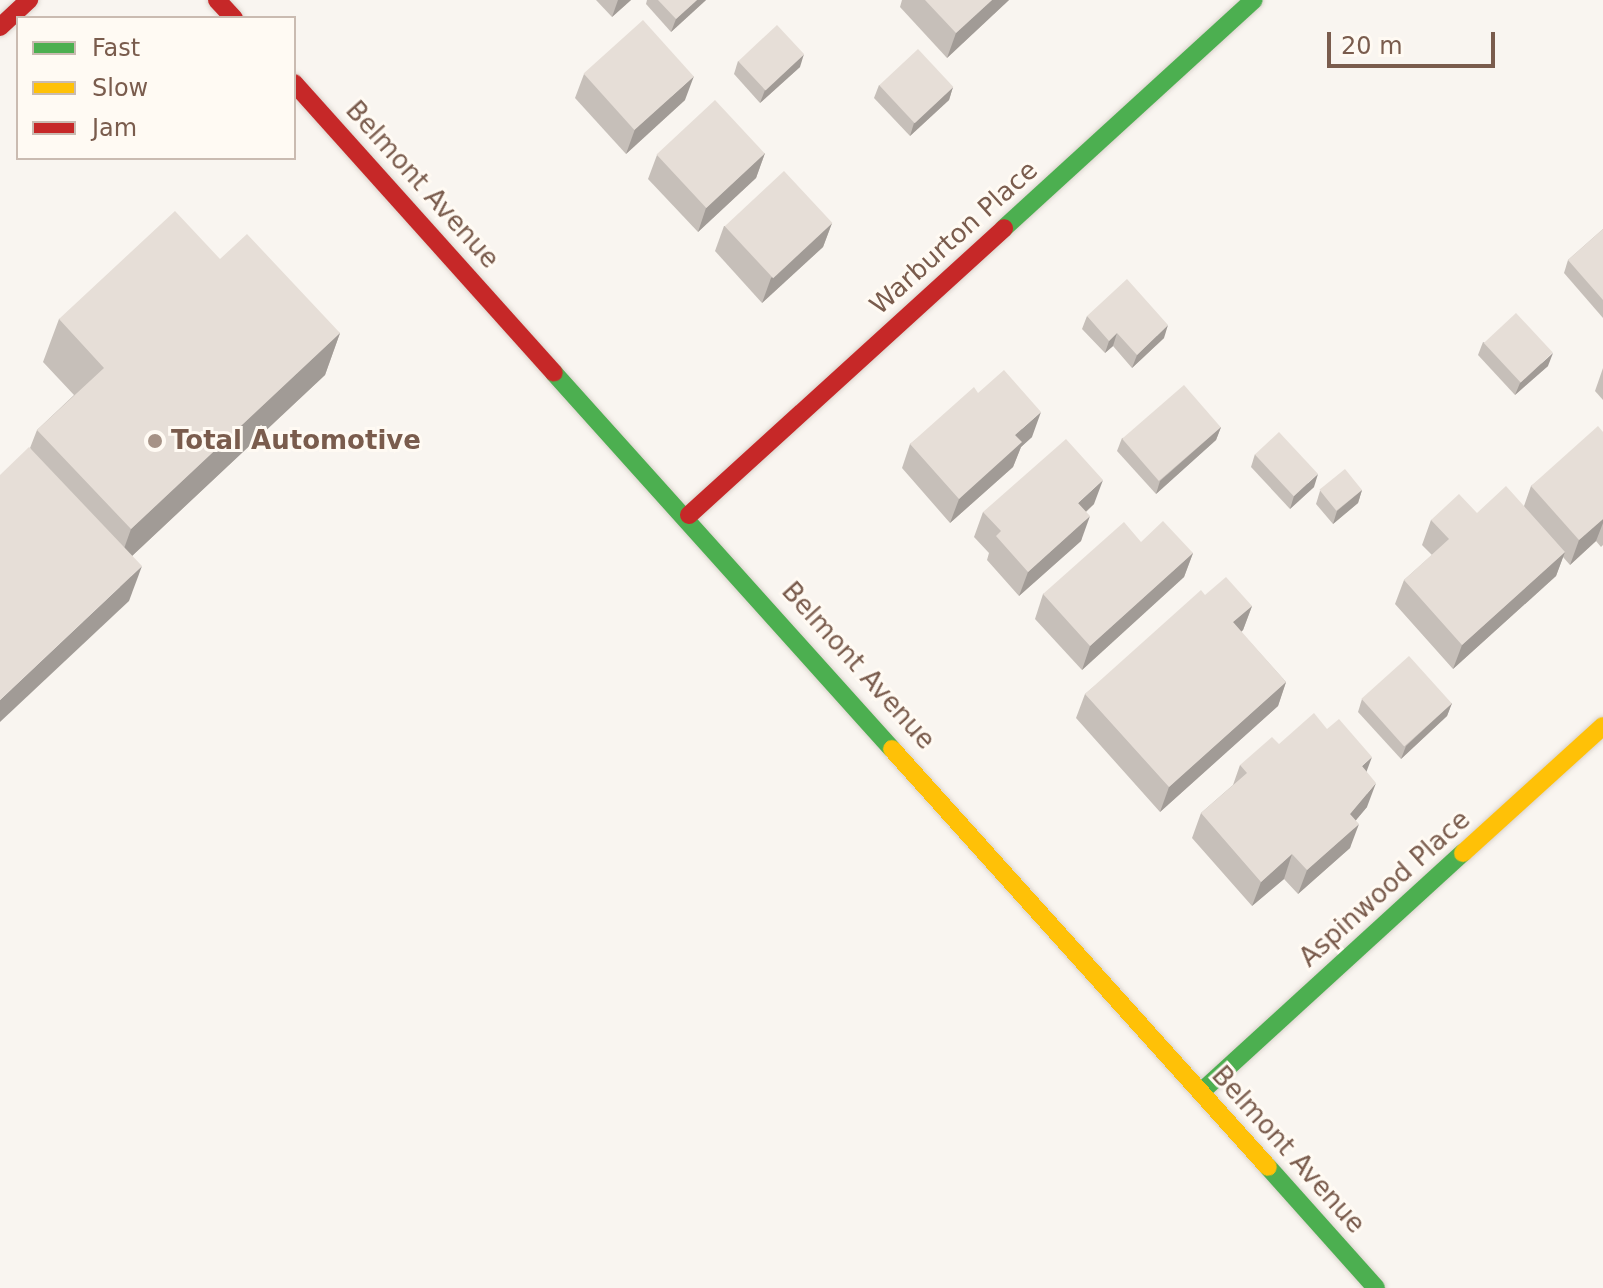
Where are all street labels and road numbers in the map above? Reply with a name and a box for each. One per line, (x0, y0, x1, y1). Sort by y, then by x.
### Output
street label: Belmont Avenue (339, 95, 505, 275)
street label: Warburton Place (864, 155, 1044, 321)
street label: Belmont Avenue (775, 576, 941, 756)
street label: Aspinwood Place (1293, 804, 1477, 974)
street label: Belmont Avenue (1205, 1060, 1371, 1240)

